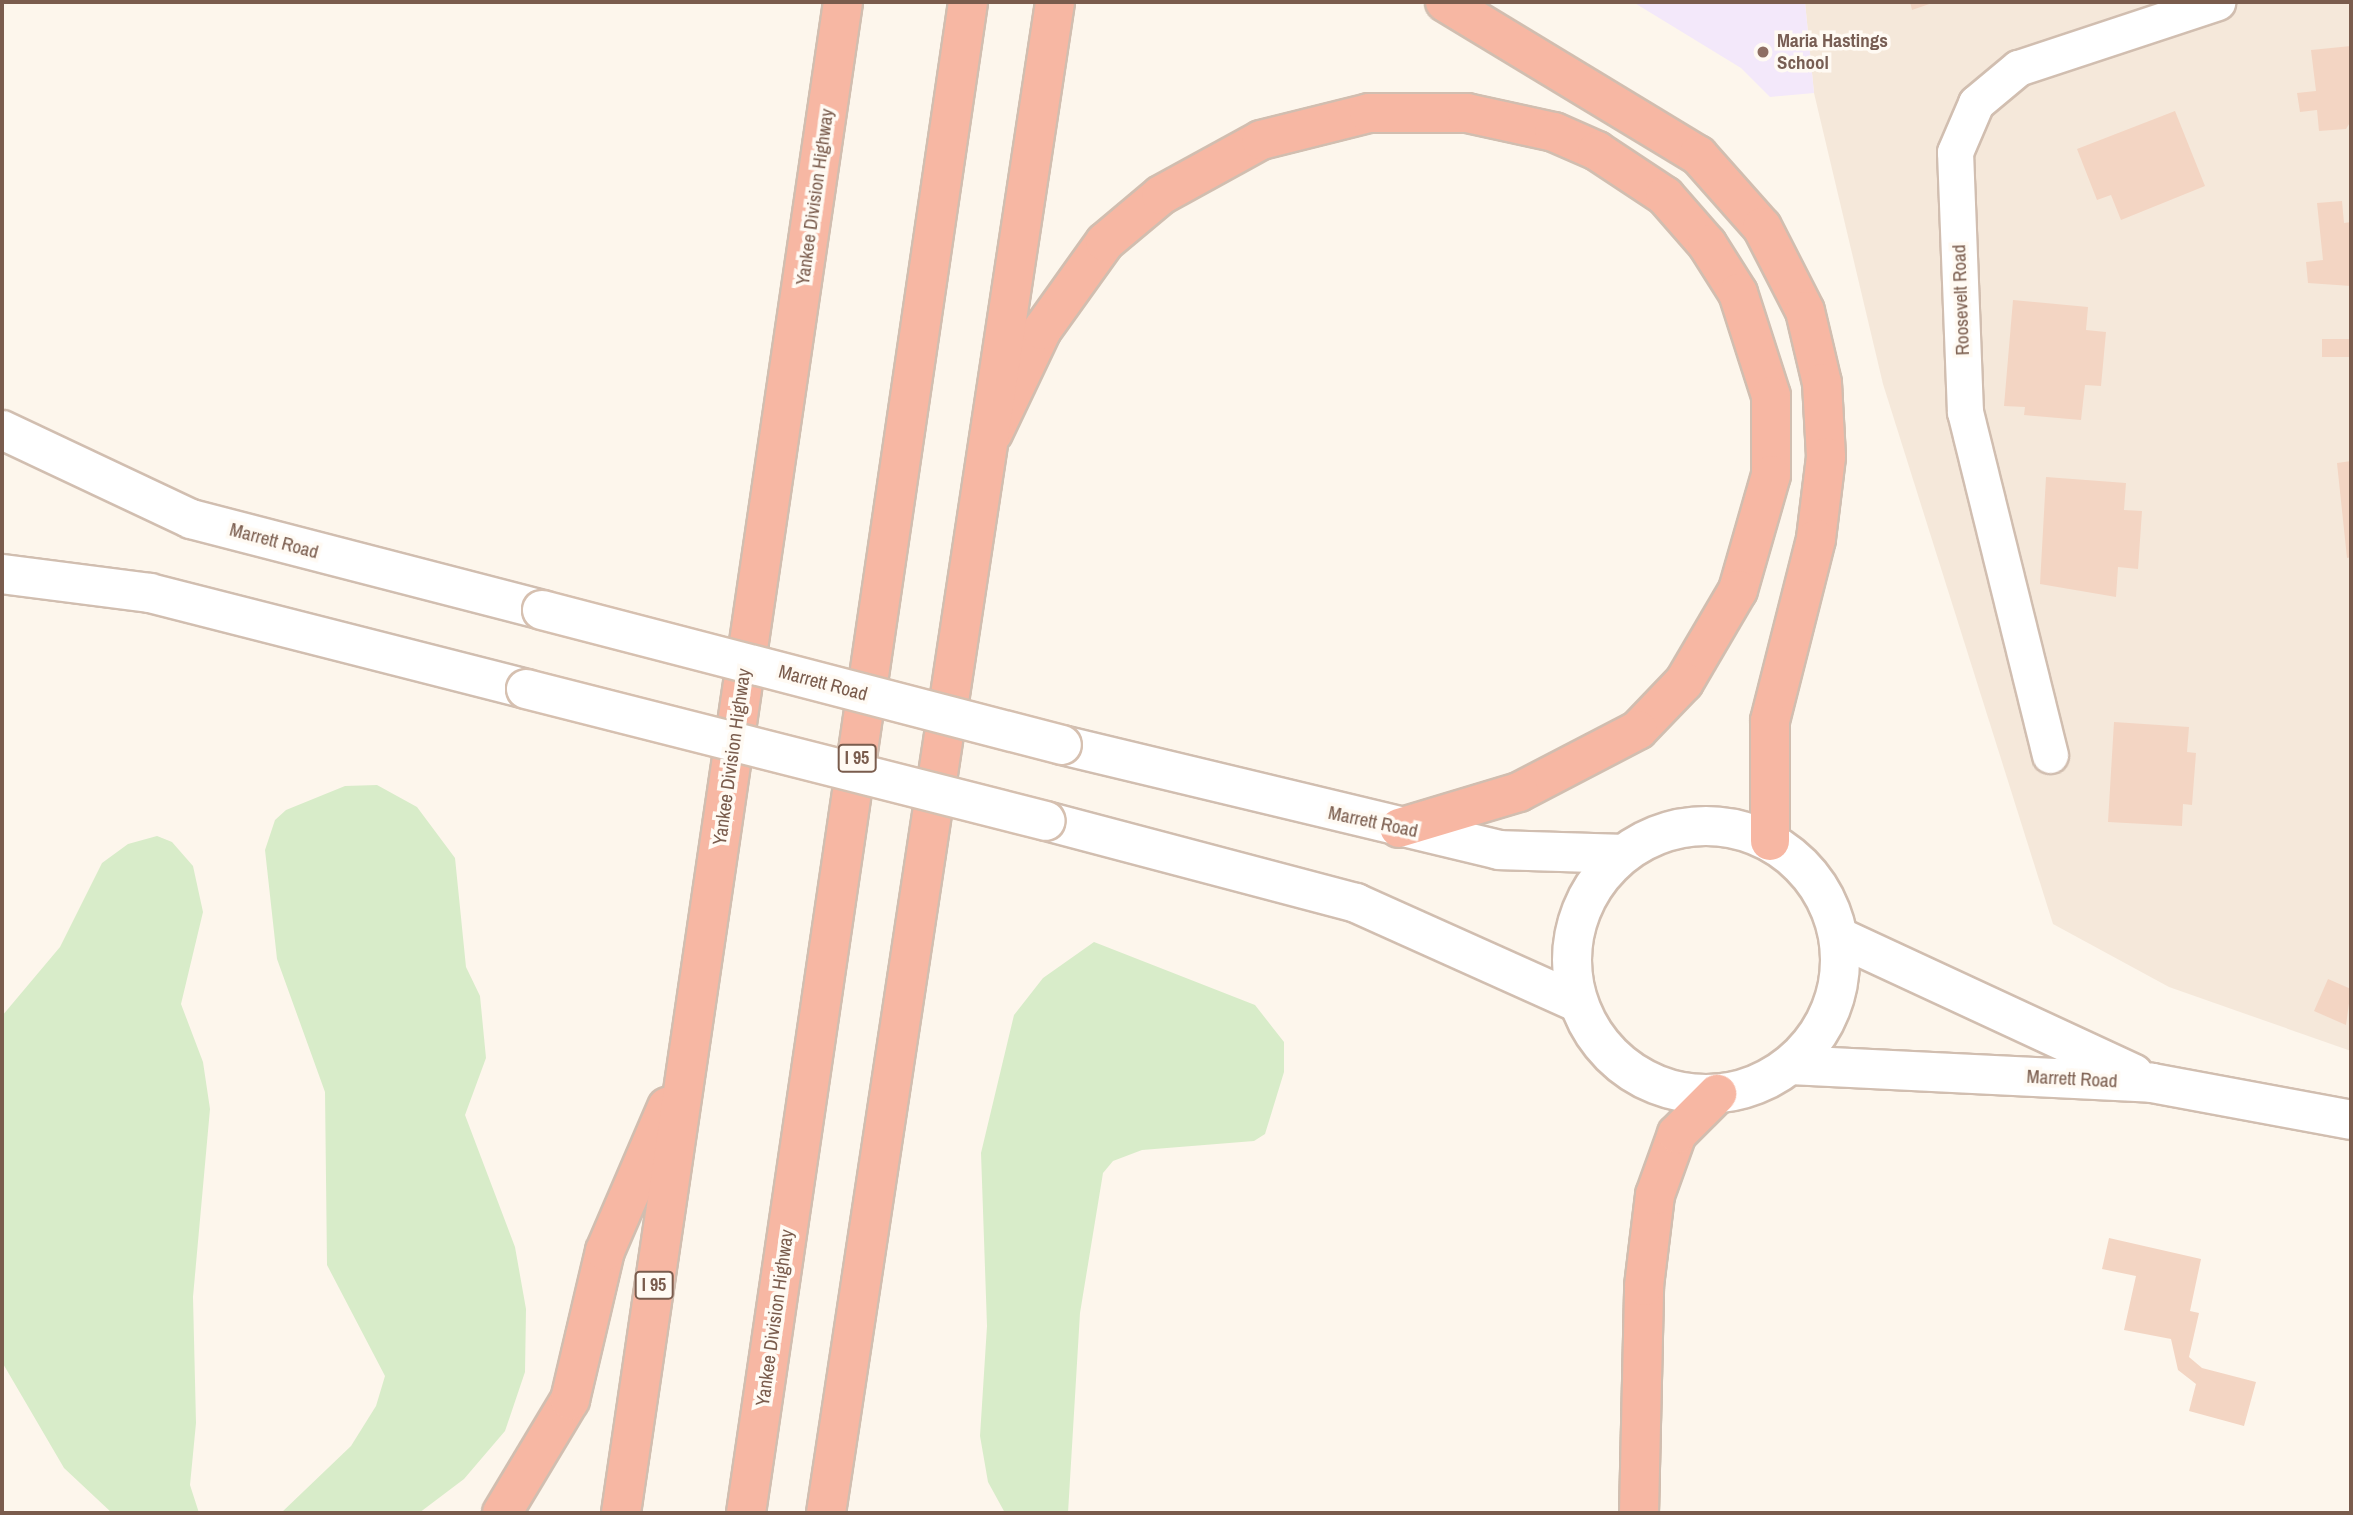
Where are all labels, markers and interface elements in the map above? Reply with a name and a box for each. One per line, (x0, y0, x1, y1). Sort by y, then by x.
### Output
place label: Maria Hastings School (1777, 30, 1888, 74)
marker: Maria Hastings School (1755, 44, 1771, 60)
street label: Yankee Division Highway (791, 107, 839, 287)
street label: Roosevelt Road (1948, 244, 1974, 356)
street label: Marrett Road (227, 518, 321, 564)
street label: Marrett Road (776, 660, 870, 706)
street label: Yankee Division Highway (708, 667, 756, 847)
road number: I 95 (836, 744, 878, 772)
street label: Marrett Road (1326, 801, 1420, 843)
street label: Marrett Road (2026, 1065, 2118, 1093)
street label: Yankee Division Highway (751, 1228, 799, 1408)
road number: I 95 (633, 1270, 675, 1300)

